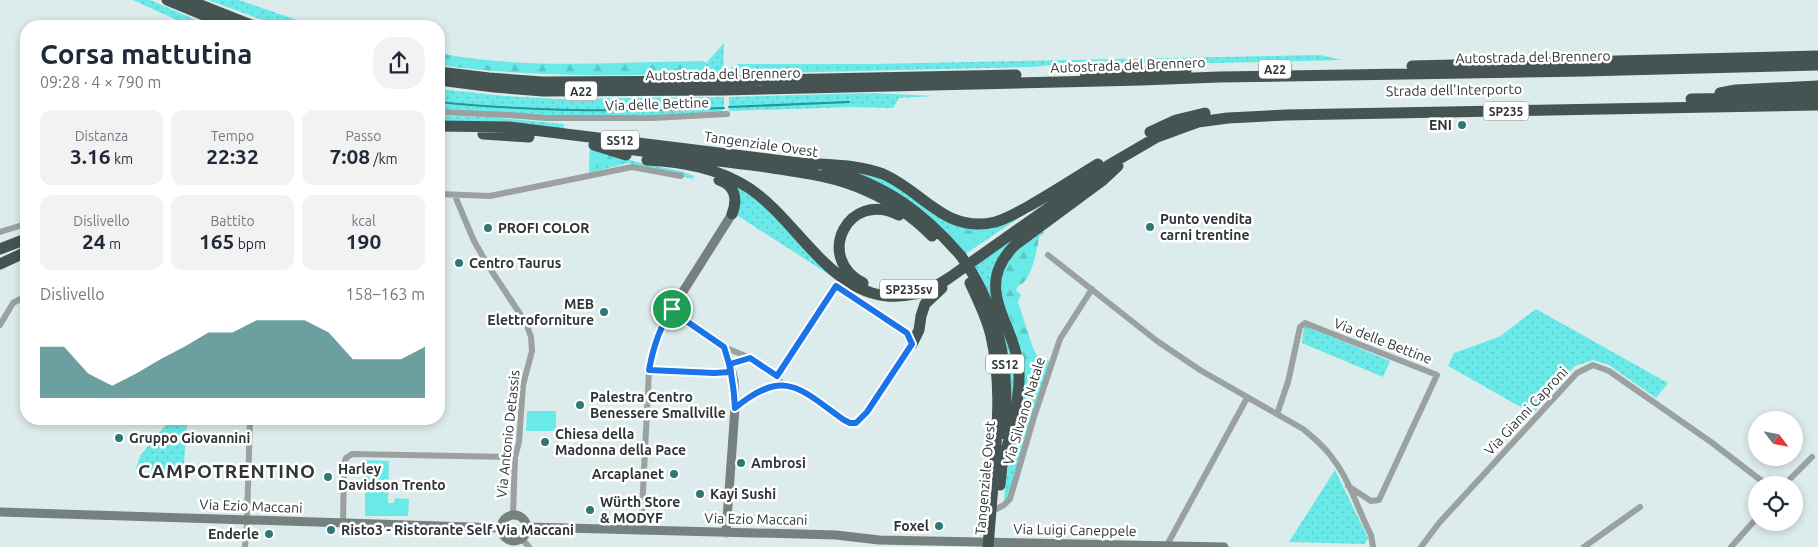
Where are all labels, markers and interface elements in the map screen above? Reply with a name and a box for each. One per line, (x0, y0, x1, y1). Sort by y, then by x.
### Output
button: share (373, 37, 425, 89)
text: Corsa mattutina (40, 38, 252, 69)
street label: Autostrada del Brennero (1455, 48, 1611, 66)
street label: Autostrada del Brennero (1050, 54, 1206, 76)
road number: A22 (1259, 60, 1291, 78)
street label: Autostrada del Brennero (645, 65, 801, 83)
text: 09:28 · 4 × 790 m (40, 73, 161, 91)
street label: Strada dell'Interporto (1386, 81, 1522, 99)
road number: A22 (565, 82, 597, 100)
street label: Via delle Bettine (605, 94, 709, 114)
road number: SP235 (1484, 102, 1528, 120)
place label: ENI (1429, 117, 1452, 133)
marker: ENI (1456, 119, 1468, 131)
text: Distanza (75, 128, 128, 144)
text: Tempo (211, 128, 254, 144)
text: Passo (346, 128, 381, 144)
street label: Tangenziale Ovest (703, 128, 819, 160)
road number: SS12 (601, 130, 639, 150)
text: 3.16 (70, 144, 111, 168)
text: 22:32 (206, 144, 259, 168)
text: 7:08 (329, 144, 370, 168)
text: km (111, 151, 133, 167)
text: /km (370, 151, 398, 167)
place label: Punto vendita carni trentine (1160, 211, 1252, 243)
text: Dislivello (73, 213, 130, 229)
text: Battito (210, 213, 255, 229)
text: kcal (351, 213, 376, 229)
place label: PROFI COLOR (498, 220, 590, 236)
marker: Punto vendita carni trentine (1144, 221, 1156, 233)
marker: PROFI COLOR (482, 222, 494, 234)
text: 24 (82, 229, 106, 253)
text: 165 (199, 229, 234, 253)
text: 190 (346, 229, 381, 253)
text: m (106, 236, 121, 252)
text: bpm (234, 236, 266, 252)
place label: Centro Taurus (469, 255, 562, 271)
marker: Centro Taurus (453, 257, 465, 269)
road number: SP235sv (880, 280, 938, 298)
text: Dislivello (40, 285, 105, 303)
text: 158–163 m (345, 285, 425, 303)
pin (651, 288, 693, 330)
icon: arrive (658, 295, 686, 323)
place label: MEB Elettroforniture (487, 296, 594, 328)
marker: MEB Elettroforniture (598, 306, 610, 318)
street label: Via delle Bettine (1332, 315, 1434, 367)
road number: SS12 (986, 354, 1024, 374)
street label: Via Silvano Natale (1000, 355, 1048, 467)
street label: Via Gianni Caproni (1481, 364, 1571, 458)
street label: Via Antonio Detassis (493, 369, 523, 499)
place label: Palestra Centro Benessere Smallville (590, 389, 726, 421)
marker: Palestra Centro Benessere Smallville (574, 399, 586, 411)
north arrow (1748, 411, 1802, 466)
map controls (1748, 411, 1803, 531)
street label: Tangenziale Ovest (972, 420, 998, 536)
place label: Chiesa della Madonna della Pace (555, 426, 686, 458)
place label: Gruppo Giovannini (129, 430, 250, 446)
marker: Gruppo Giovannini (113, 432, 125, 444)
marker: Chiesa della Madonna della Pace (539, 436, 551, 448)
place label: Ambrosi (751, 455, 806, 471)
marker: Ambrosi (735, 457, 747, 469)
district label: CAMPOTRENTINO (138, 460, 316, 482)
place label: Harley Davidson Trento (338, 461, 446, 493)
place label: Arcaplanet (592, 466, 664, 482)
marker: Arcaplanet (668, 468, 680, 480)
marker: Harley Davidson Trento (322, 471, 334, 483)
button: locate (1748, 476, 1803, 531)
place label: Kayi Sushi (710, 486, 776, 502)
marker: Kayi Sushi (694, 488, 706, 500)
place label: Würth Store & MODYF (600, 494, 680, 526)
street label: Via Ezio Maccani (199, 496, 303, 516)
marker: Würth Store & MODYF (584, 504, 596, 516)
street label: Via Ezio Maccani (704, 510, 808, 528)
place label: Foxel (893, 518, 929, 534)
marker: Foxel (933, 520, 945, 532)
street label: Via Luigi Caneppele (1013, 521, 1137, 539)
place label: Risto3 - Ristorante Self Via Maccani (341, 522, 574, 538)
marker: Risto3 - Ristorante Self Via Maccani (325, 524, 337, 536)
place label: Enderle (208, 526, 259, 542)
marker: Enderle (263, 528, 275, 540)

